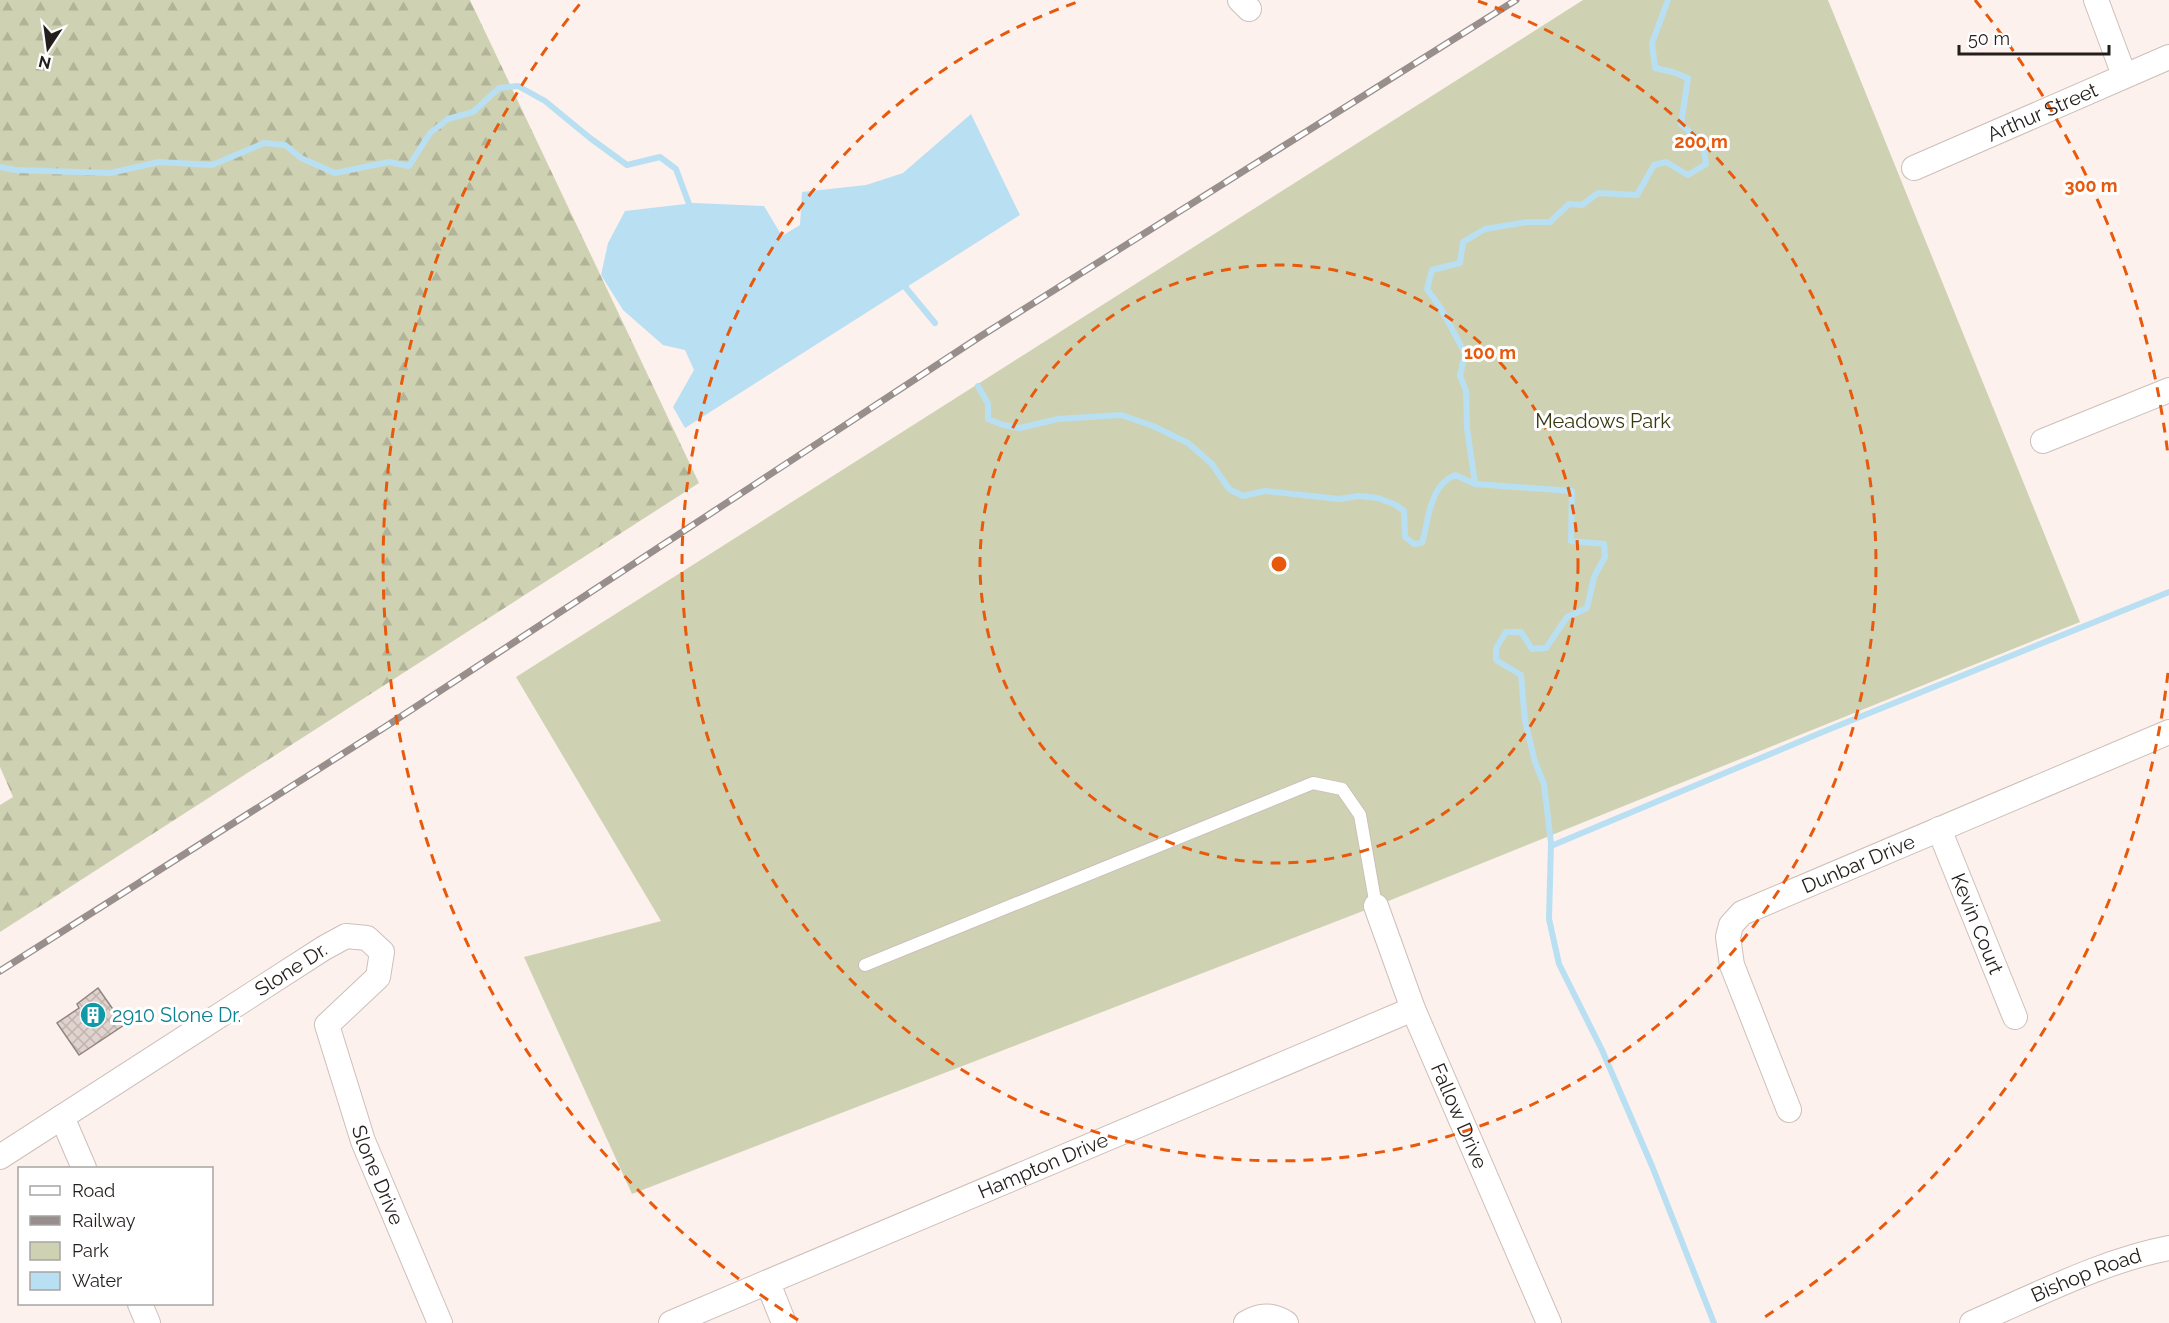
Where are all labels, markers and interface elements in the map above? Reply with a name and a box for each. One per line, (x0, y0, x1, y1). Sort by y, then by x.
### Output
north arrow (18, 18, 78, 78)
scale bar (1959, 18, 2109, 56)
text: 50 m (1968, 28, 2010, 49)
text: N (37, 51, 53, 73)
street label: Arthur Street (1983, 77, 2102, 147)
text: 200 m (1674, 131, 1728, 152)
text: 300 m (2064, 175, 2118, 196)
text: 100 m (1464, 342, 1516, 363)
park label: Meadows Park (1535, 409, 1671, 433)
centre of rings (1269, 554, 1289, 574)
street label: Dunbar Drive (1798, 829, 1919, 898)
street label: Kevin Court (1946, 870, 2008, 978)
street label: Slone Dr. (250, 937, 331, 1002)
building icon: 2910 Slone Dr. (78, 1000, 108, 1030)
place label: 2910 Slone Dr. (112, 1003, 241, 1027)
street label: Fallow Drive (1426, 1060, 1493, 1173)
street label: Slone Drive (347, 1122, 409, 1229)
street label: Hampton Drive (974, 1127, 1112, 1204)
legend (18, 1167, 213, 1305)
text: Road (72, 1180, 115, 1201)
text: Railway (72, 1210, 136, 1231)
text: Park (72, 1240, 109, 1261)
street label: Bishop Road (2027, 1243, 2144, 1307)
text: Water (72, 1270, 123, 1291)

